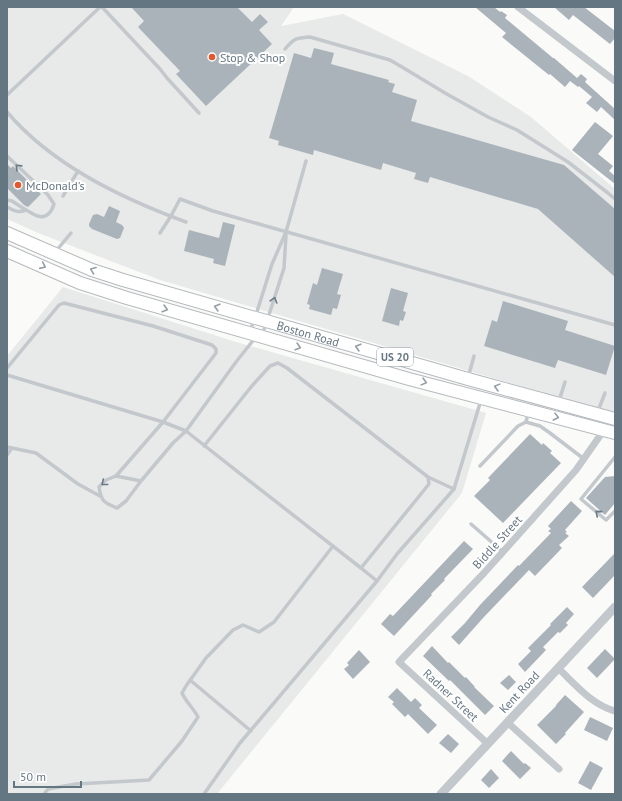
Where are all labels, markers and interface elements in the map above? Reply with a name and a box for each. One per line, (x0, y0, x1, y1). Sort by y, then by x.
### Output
place label: Stop & Shop (220, 50, 285, 65)
marker: Stop & Shop (207, 52, 217, 62)
one-way arrow (15, 164, 23, 172)
place label: McDonald's (26, 178, 85, 193)
marker: McDonald's (13, 180, 23, 190)
one-way arrow (39, 262, 46, 270)
one-way arrow (89, 266, 96, 274)
one-way arrow (269, 296, 278, 303)
one-way arrow (214, 303, 221, 312)
one-way arrow (161, 304, 168, 313)
street label: Boston Road (275, 317, 341, 349)
one-way arrow (295, 342, 302, 351)
one-way arrow (355, 343, 362, 352)
road number: US 20 (377, 348, 413, 366)
one-way arrow (420, 378, 427, 386)
one-way arrow (493, 383, 500, 391)
one-way arrow (553, 413, 559, 421)
one-way arrow (102, 478, 109, 485)
one-way arrow (596, 511, 603, 518)
street label: Biddle Street (469, 512, 525, 572)
street label: Radner Street (420, 666, 482, 724)
street label: Kent Road (496, 668, 542, 716)
scale bar (14, 763, 81, 789)
text: 50 m (20, 769, 46, 784)

